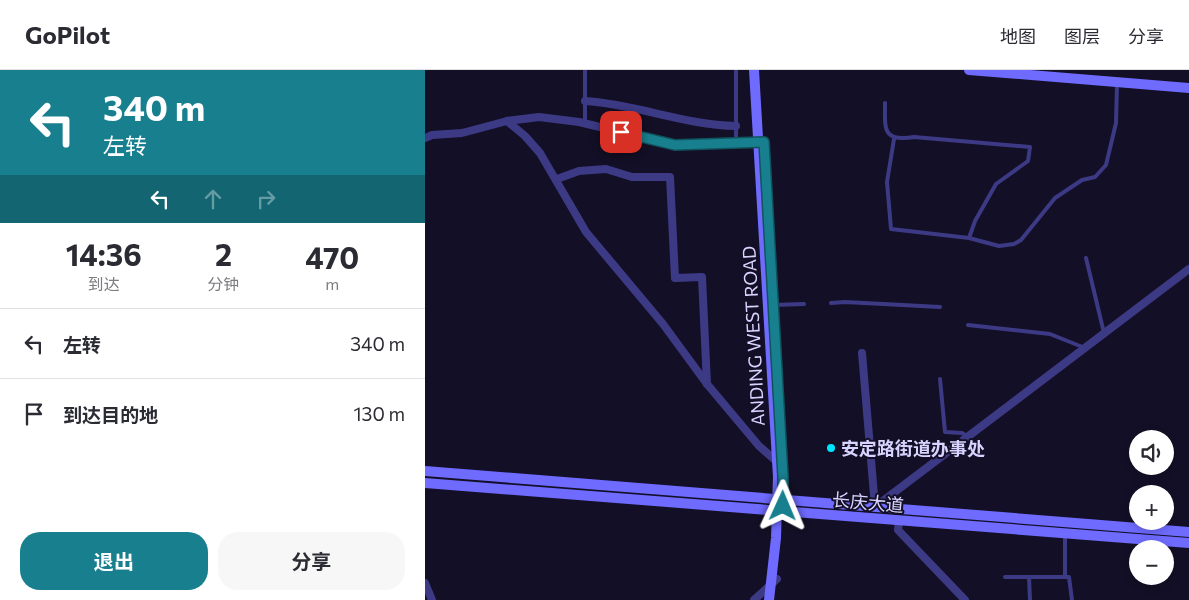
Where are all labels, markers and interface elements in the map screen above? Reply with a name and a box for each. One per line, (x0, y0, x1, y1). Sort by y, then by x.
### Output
text: GoPilot (25, 20, 110, 49)
text: 地图 (1000, 25, 1036, 47)
text: 图层 (1064, 25, 1100, 47)
text: 分享 (1128, 25, 1164, 47)
text: 340 m (103, 85, 205, 128)
icon: left (20, 90, 85, 155)
pin (600, 111, 642, 153)
icon: arrive (607, 118, 635, 146)
text: 左转 (103, 132, 147, 159)
icon: left (146, 185, 174, 213)
icon: ahead (199, 185, 227, 213)
icon: right (252, 185, 280, 213)
text: 14:36 (66, 235, 142, 272)
text: 2 (215, 235, 232, 272)
text: 470 (305, 238, 359, 275)
street label: ANDING WEST ROAD (737, 245, 769, 427)
text: 到达 (88, 274, 120, 293)
text: 分钟 (207, 274, 239, 293)
text: m (325, 274, 339, 293)
icon: left (20, 330, 48, 358)
text: 340 m (350, 332, 405, 355)
text: 左转 (63, 333, 101, 356)
icon: arrive (20, 400, 48, 428)
text: 130 m (353, 402, 405, 425)
text: 到达目的地 (63, 403, 158, 426)
map controls (1129, 430, 1174, 585)
button: sound (1129, 430, 1174, 475)
place label: 安定路街道办事处 (841, 437, 985, 459)
marker: 安定路街道办事处 (825, 442, 837, 454)
position arrow (756, 479, 808, 531)
button: + (1129, 485, 1174, 530)
street label: 长庆大道 (831, 488, 905, 516)
button: 退出 (20, 532, 208, 590)
button: 分享 (218, 532, 405, 590)
button: − (1129, 540, 1174, 585)

